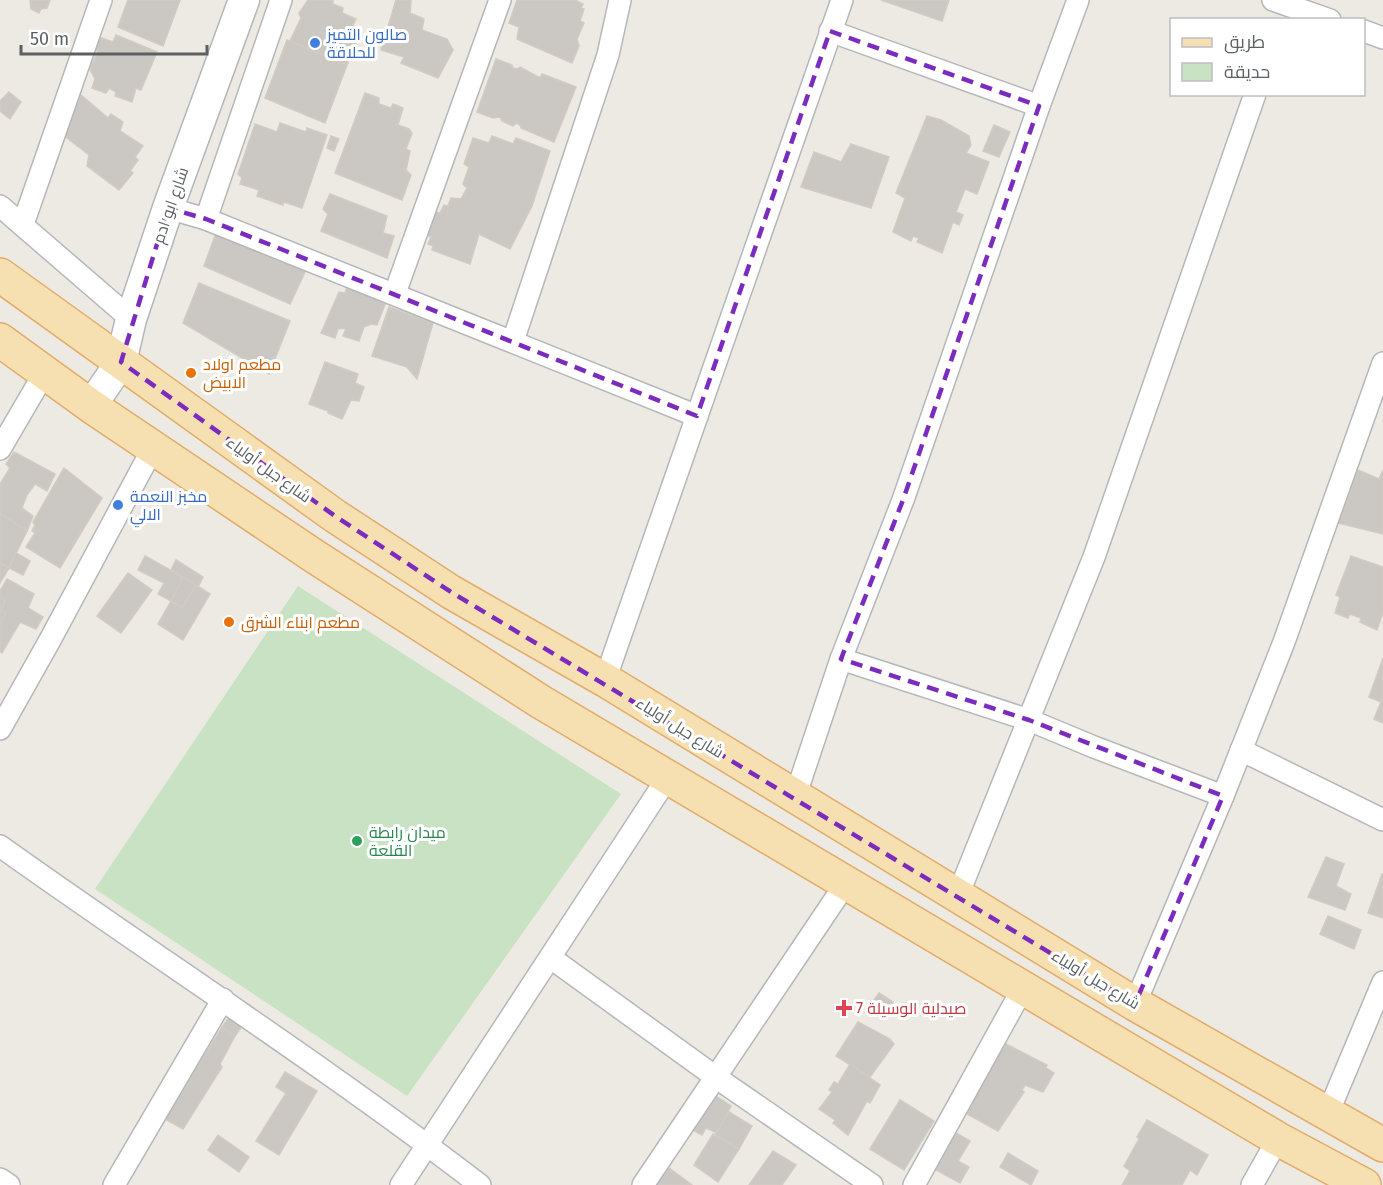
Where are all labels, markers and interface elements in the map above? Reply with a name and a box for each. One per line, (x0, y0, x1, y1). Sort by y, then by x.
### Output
scale bar (21, 18, 207, 56)
legend (1170, 18, 1365, 96)
place label: صالون التميز للحلاقة (326, 25, 407, 62)
text: 50 m (30, 28, 69, 50)
text: طريق (1224, 31, 1265, 54)
marker: صالون التميز للحلاقة (308, 36, 322, 50)
text: حديقة (1224, 61, 1270, 83)
street label: شارع ابو ادم (149, 165, 194, 246)
place label: مطعم اولاد الابيض (203, 355, 281, 393)
marker: مطعم اولاد الابيض (184, 366, 198, 380)
street label: شارع جبل أولياء (222, 432, 315, 508)
place label: مخبز النعمة الالي (130, 487, 207, 528)
marker: مخبز النعمة الالي (111, 498, 125, 512)
place label: مطعم ابناء الشرق (241, 613, 360, 634)
marker: مطعم ابناء الشرق (222, 615, 236, 629)
street label: شارع جبل أولياء (631, 693, 727, 764)
place label: ميدان رابطة القلعة (369, 823, 446, 860)
marker: ميدان رابطة القلعة (350, 834, 364, 848)
street label: شارع جبل أولياء (1047, 946, 1143, 1015)
place label: صيدلية الوسيلة 7 (856, 999, 966, 1018)
marker: صيدلية الوسيلة 7 (837, 1001, 851, 1015)

